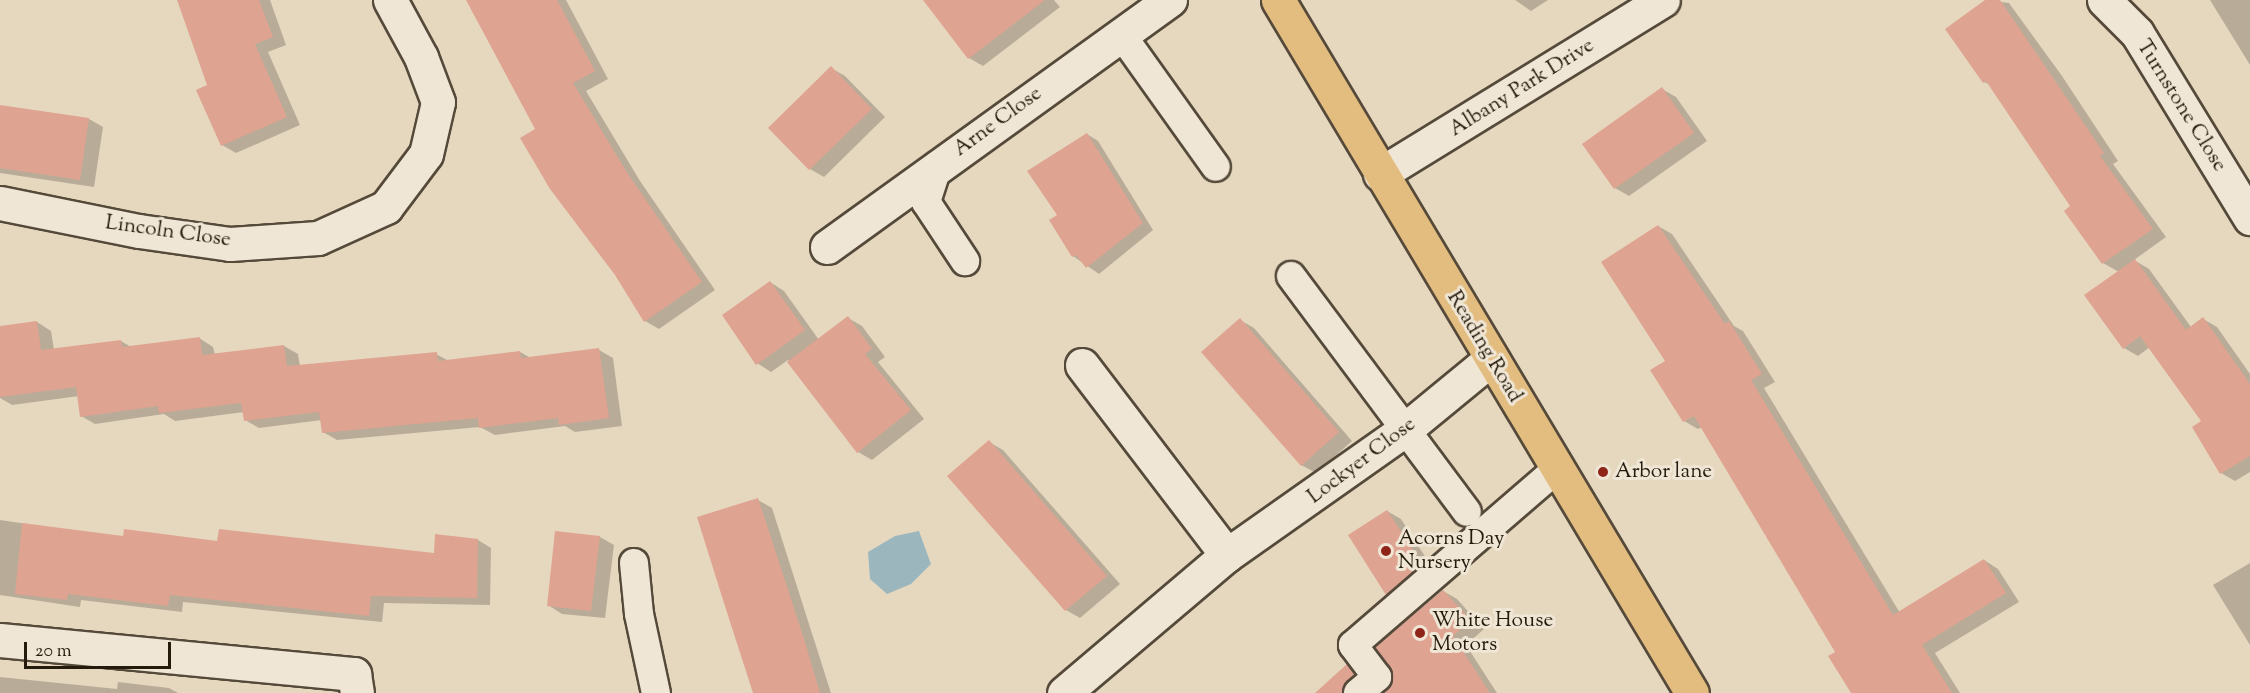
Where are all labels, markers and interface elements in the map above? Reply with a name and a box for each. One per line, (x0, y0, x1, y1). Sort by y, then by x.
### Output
street label: Albany Park Drive (1445, 33, 1599, 143)
street label: Turnstone Close (2130, 35, 2232, 177)
street label: Arne Close (949, 82, 1047, 162)
street label: Lincoln Close (104, 211, 232, 253)
street label: Reading Road (1441, 287, 1527, 407)
street label: Lockyer Close (1303, 412, 1421, 510)
place label: Arbor lane (1615, 459, 1712, 485)
marker: Arbor lane (1596, 465, 1610, 479)
place label: Acorns Day Nursery (1398, 526, 1504, 576)
marker: Acorns Day Nursery (1379, 544, 1393, 558)
place label: White House Motors (1432, 608, 1553, 658)
marker: White House Motors (1413, 626, 1427, 640)
scale bar (27, 630, 174, 668)
text: 20 m (35, 639, 72, 665)

